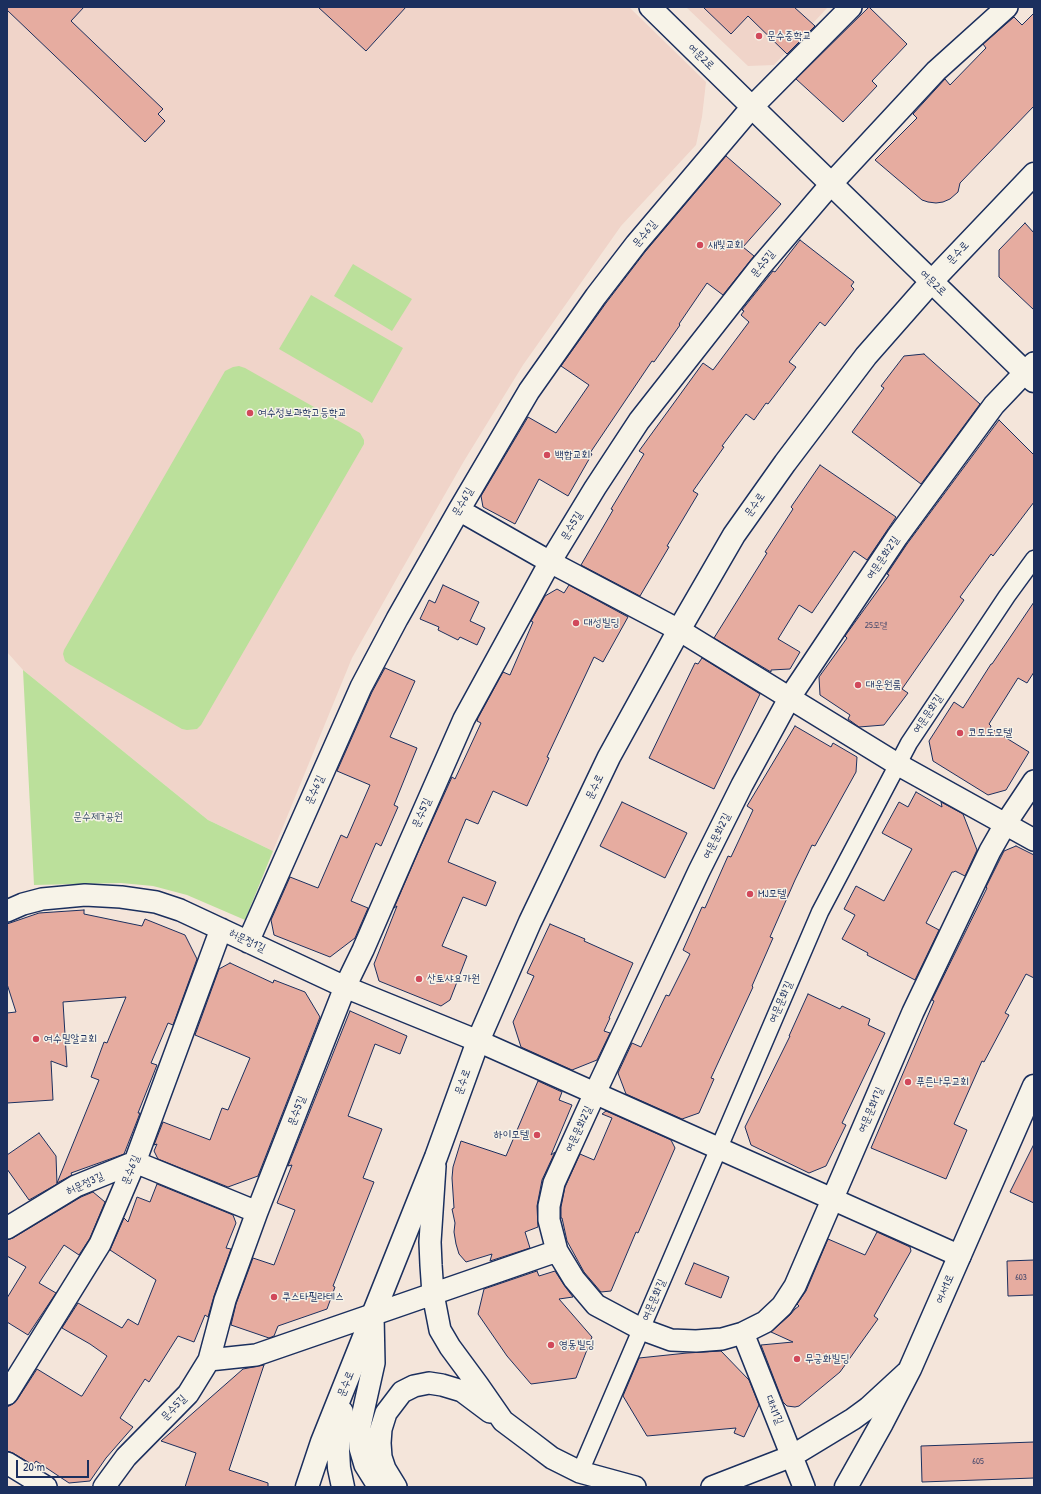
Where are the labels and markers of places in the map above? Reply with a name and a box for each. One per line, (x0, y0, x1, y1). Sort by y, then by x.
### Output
place label: 문수중학교 (767, 29, 811, 43)
marker: 문수중학교 (754, 31, 764, 41)
place label: 새빛교회 (708, 238, 743, 252)
marker: 새빛교회 (695, 240, 705, 250)
place label: 여수정보과학고등학교 (258, 406, 347, 420)
marker: 여수정보과학고등학교 (245, 408, 255, 418)
place label: 백합교회 (555, 448, 590, 462)
marker: 백합교회 (542, 450, 552, 460)
place label: 대성빌딩 (584, 616, 619, 630)
marker: 대성빌딩 (571, 618, 581, 628)
place label: 대운원룸 (866, 678, 901, 692)
marker: 대운원룸 (853, 680, 863, 690)
place label: 코모도모텔 (968, 726, 1012, 740)
marker: 코모도모텔 (955, 728, 965, 738)
place label: MJ모텔 (758, 887, 786, 901)
marker: MJ모텔 (745, 889, 755, 899)
place label: 산토샤요가원 (427, 972, 480, 986)
marker: 산토샤요가원 (414, 974, 424, 984)
place label: 여수밀알교회 (44, 1032, 97, 1046)
marker: 여수밀알교회 (31, 1034, 41, 1044)
place label: 푸른나무교회 (916, 1075, 969, 1089)
marker: 푸른나무교회 (903, 1077, 913, 1087)
place label: 하이모텔 (494, 1128, 529, 1142)
marker: 하이모텔 (532, 1130, 542, 1140)
place label: 쿠스타필라테스 (282, 1290, 344, 1304)
marker: 쿠스타필라테스 (269, 1292, 279, 1302)
place label: 영동빌딩 (559, 1338, 594, 1352)
marker: 영동빌딩 (546, 1340, 556, 1350)
place label: 무궁화빌딩 (805, 1352, 849, 1366)
marker: 무궁화빌딩 (792, 1354, 802, 1364)

